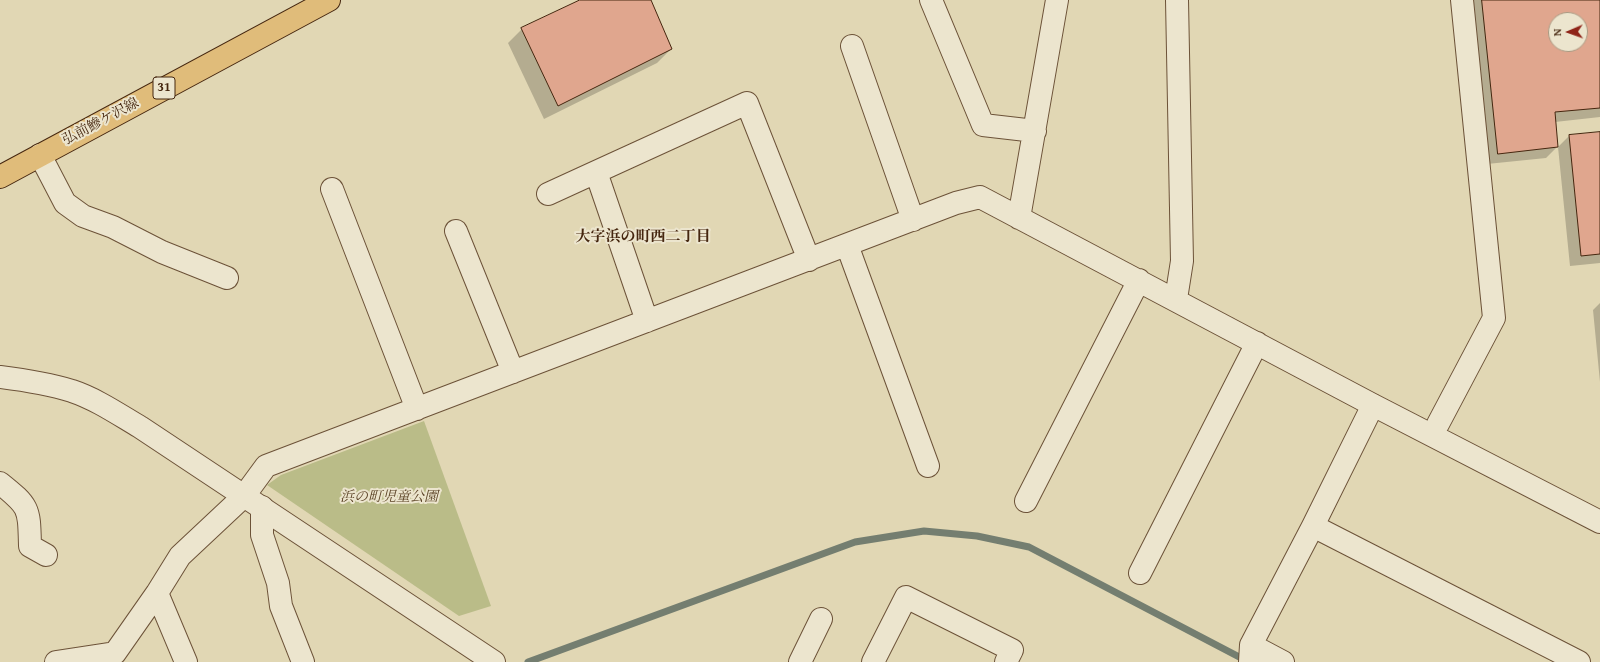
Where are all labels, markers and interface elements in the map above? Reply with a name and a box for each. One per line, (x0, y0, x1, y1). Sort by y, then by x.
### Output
north arrow (1548, 12, 1588, 52)
text: N (1549, 28, 1565, 36)
road number: 31 (153, 77, 175, 99)
street label: 弘前鰺ケ沢線 (60, 95, 142, 149)
district label: 大字浜の町西二丁目 (576, 228, 710, 246)
park label: 浜の町児童公園 (340, 489, 438, 505)

